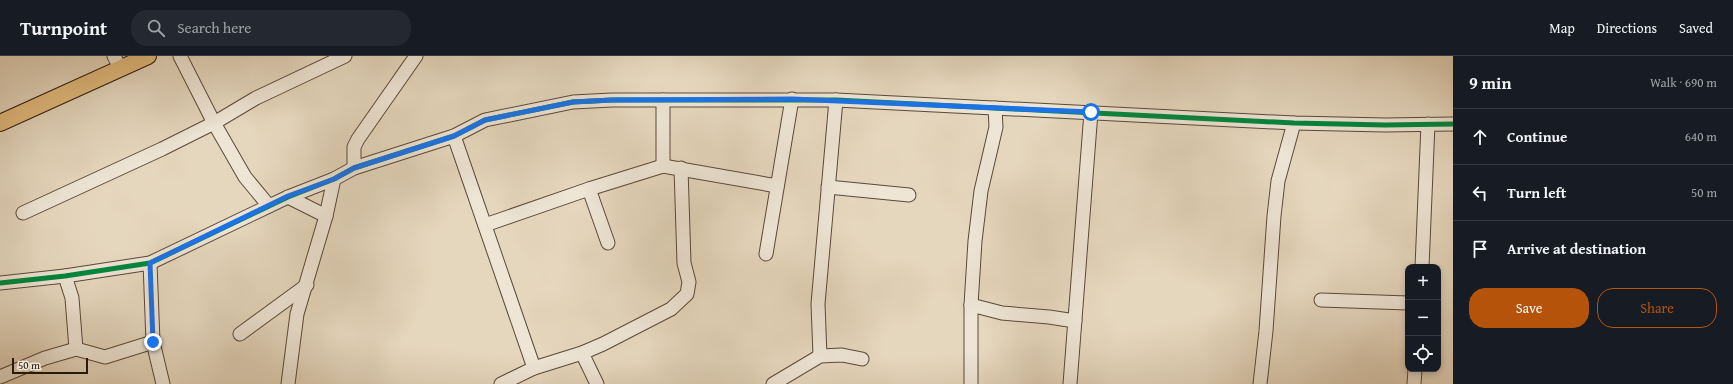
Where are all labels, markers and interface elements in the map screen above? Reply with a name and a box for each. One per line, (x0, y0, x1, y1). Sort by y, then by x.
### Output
search box (131, 10, 411, 46)
text: Turnpoint (20, 14, 107, 42)
icon: search (145, 17, 167, 39)
text: Search here (177, 17, 251, 38)
text: Map (1549, 18, 1575, 38)
text: Directions (1597, 18, 1657, 38)
text: Saved (1679, 18, 1713, 38)
text: 9 min (1469, 70, 1511, 95)
text: Walk · 690 m (1650, 73, 1717, 92)
route start (1082, 103, 1100, 121)
icon: ahead (1469, 126, 1491, 148)
text: Continue (1507, 126, 1568, 147)
text: 640 m (1685, 127, 1717, 146)
icon: left (1469, 182, 1491, 204)
text: Turn left (1507, 182, 1566, 203)
text: 50 m (1691, 183, 1717, 202)
icon: arrive (1469, 238, 1491, 260)
text: Arrive at destination (1507, 238, 1646, 259)
map controls (1405, 264, 1441, 372)
button: + (1405, 264, 1441, 300)
button: Save (1469, 288, 1589, 328)
button: Share (1597, 288, 1717, 328)
button: − (1405, 300, 1441, 336)
route end (144, 333, 162, 351)
button: locate (1405, 336, 1441, 372)
scale bar (12, 356, 88, 375)
text: 50 m (18, 357, 40, 373)

